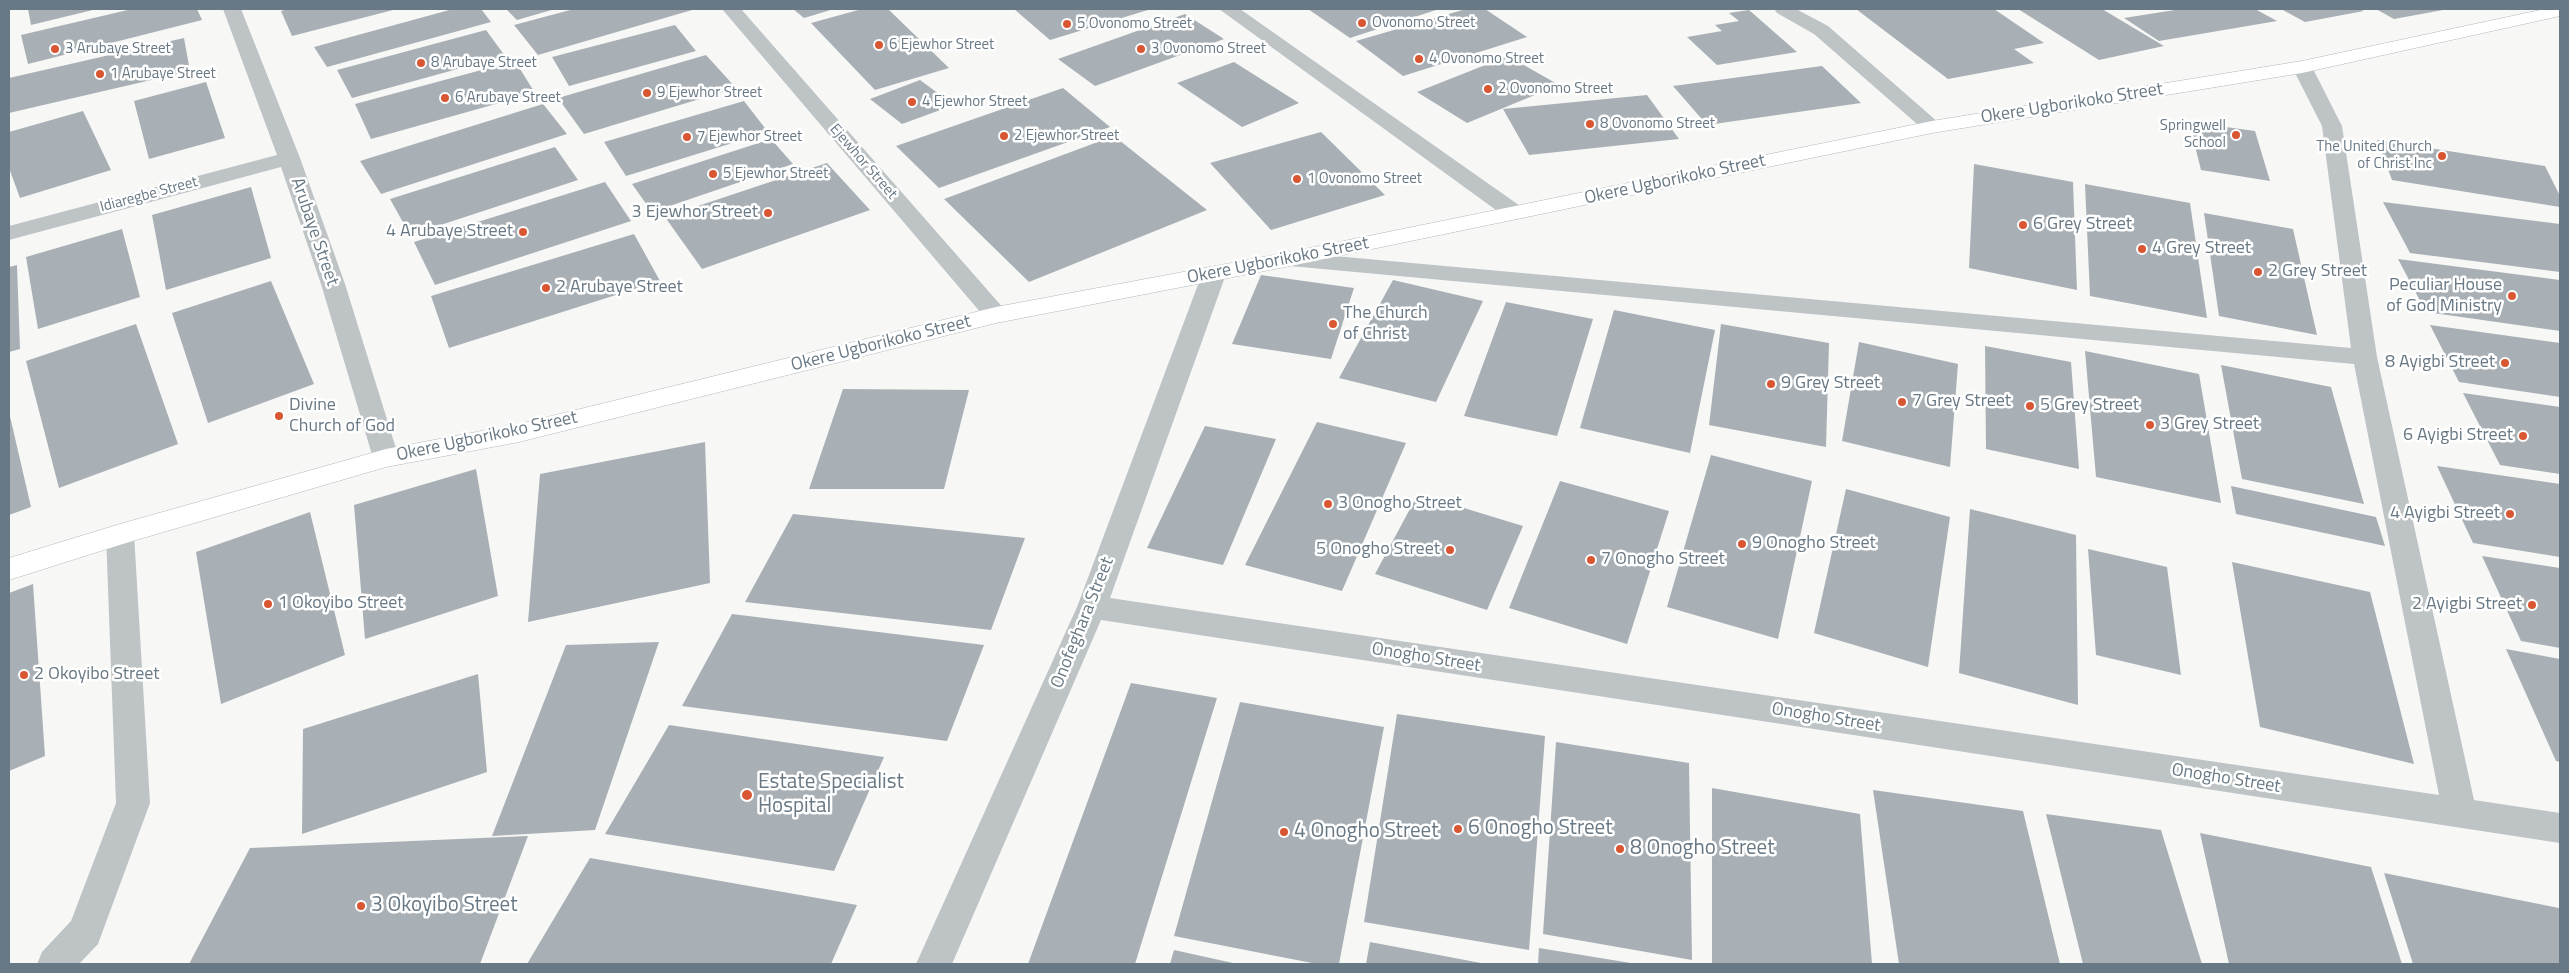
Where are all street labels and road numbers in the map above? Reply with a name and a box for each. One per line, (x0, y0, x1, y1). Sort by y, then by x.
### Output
street label: Okere Ugborikoko Street (1979, 79, 2165, 129)
street label: Ejewhor Street (825, 121, 901, 203)
street label: Okere Ugborikoko Street (1583, 150, 1767, 210)
street label: Idiaregbe Street (98, 173, 200, 217)
street label: Arubaye Street (285, 175, 343, 289)
street label: Okere Ugborikoko Street (1185, 233, 1371, 289)
street label: Okere Ugborikoko Street (789, 311, 973, 377)
street label: Okere Ugborikoko Street (395, 407, 579, 467)
street label: Onofeghara Street (1047, 554, 1119, 692)
street label: Onogho Street (1370, 639, 1482, 677)
street label: Onogho Street (1770, 699, 1882, 737)
street label: Onogho Street (2170, 760, 2282, 798)

